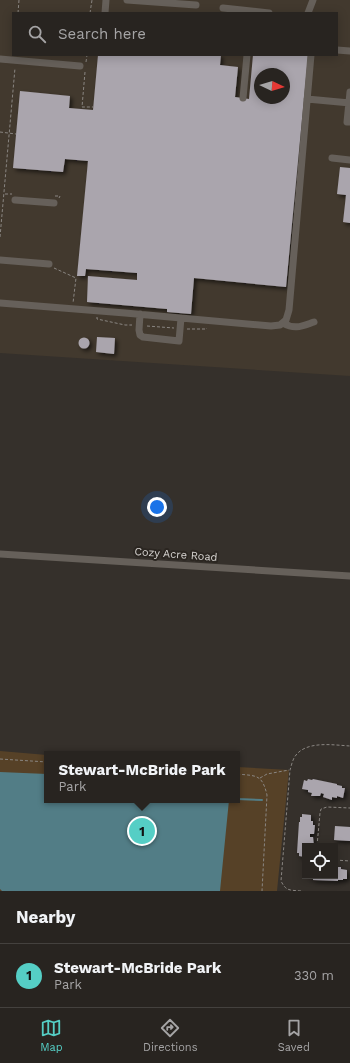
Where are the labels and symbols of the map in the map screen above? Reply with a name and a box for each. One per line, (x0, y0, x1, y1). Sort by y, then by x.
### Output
north arrow (254, 68, 290, 104)
your location (147, 497, 167, 517)
street label: Cozy Acre Road (134, 545, 218, 564)
pin: 1 (129, 816, 155, 846)

